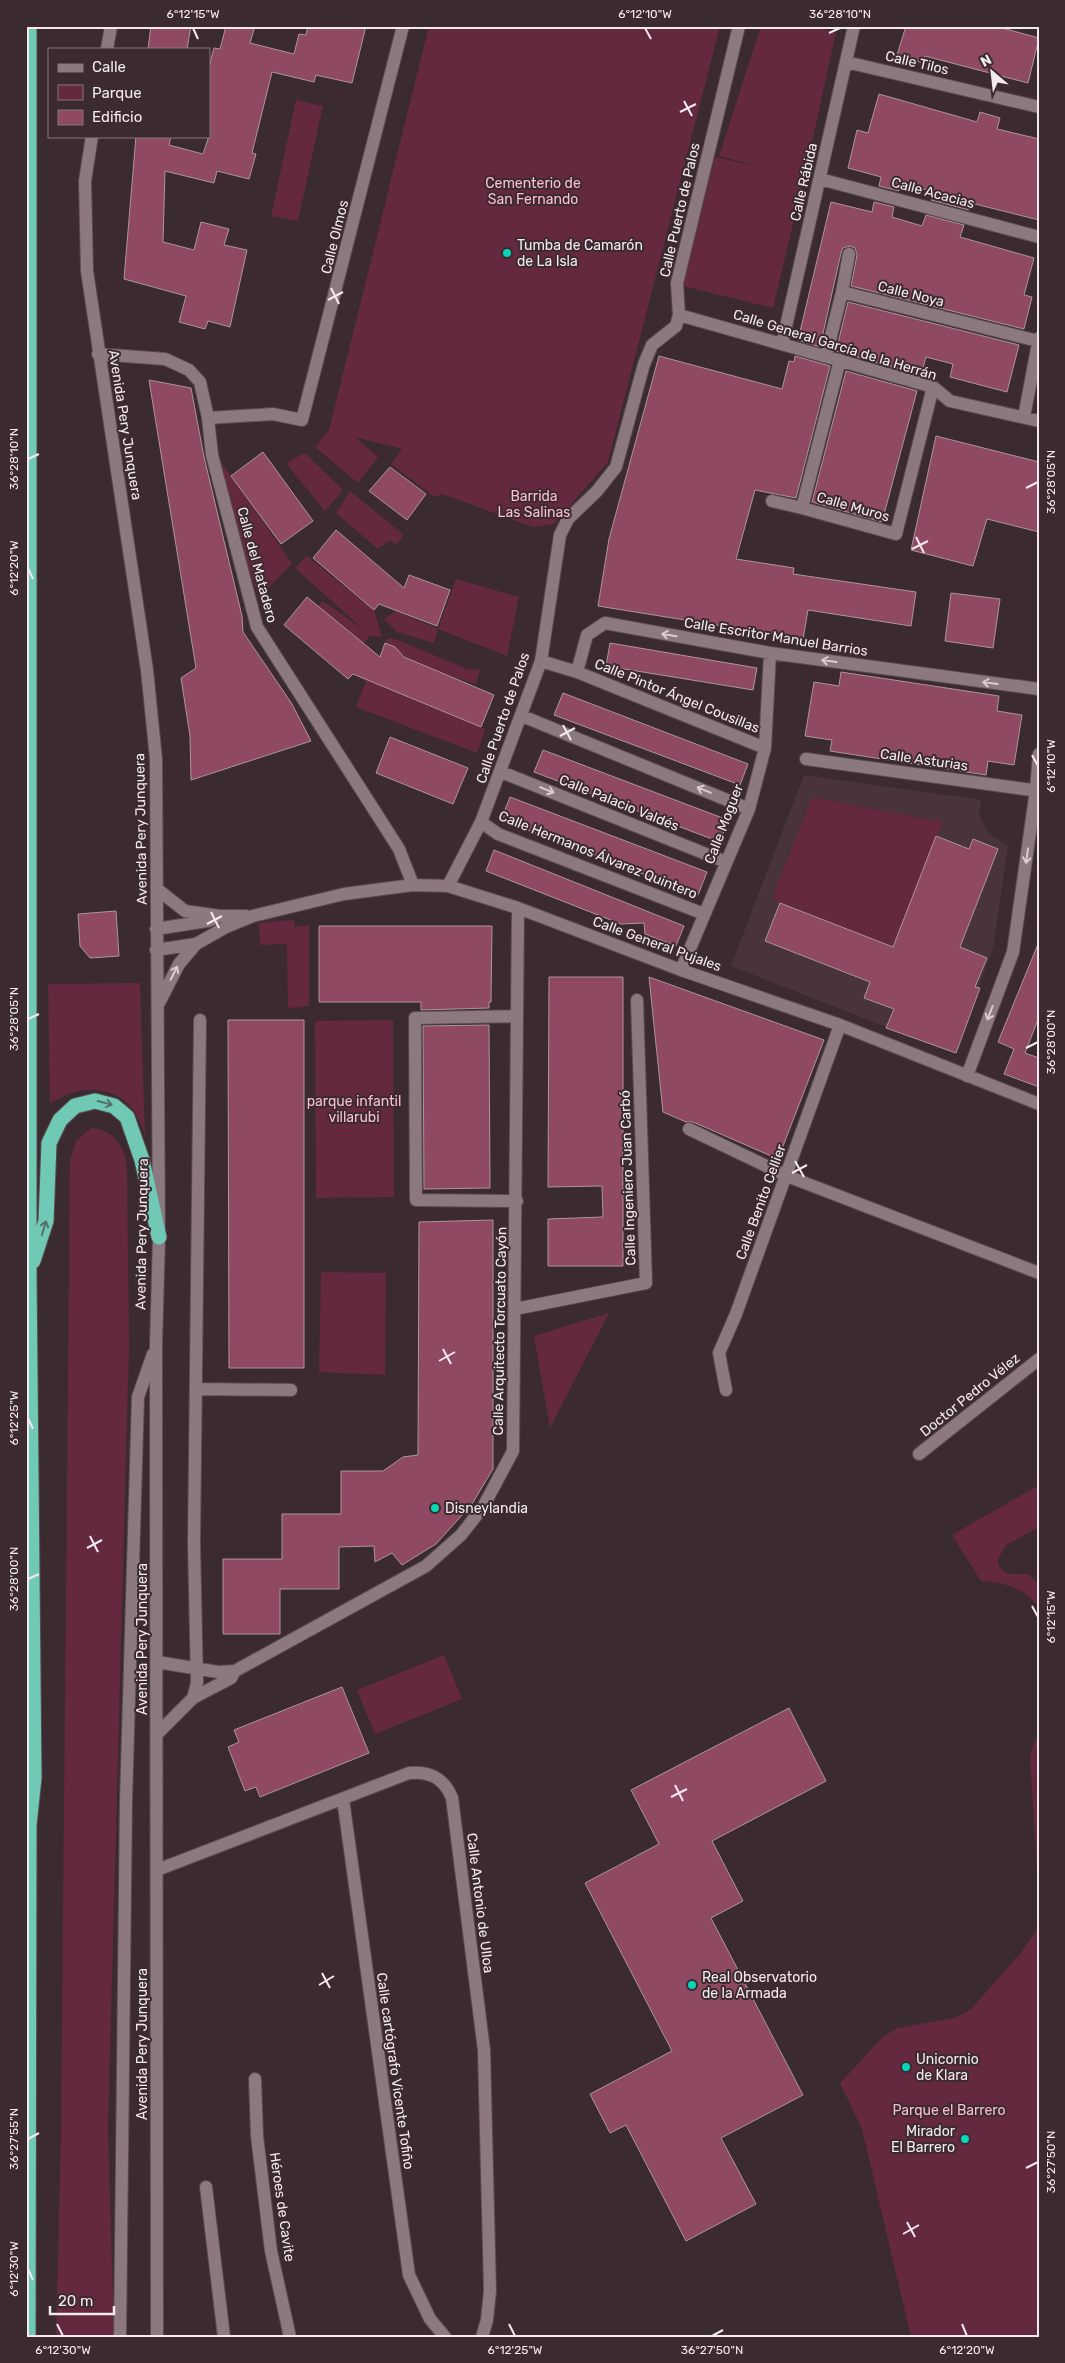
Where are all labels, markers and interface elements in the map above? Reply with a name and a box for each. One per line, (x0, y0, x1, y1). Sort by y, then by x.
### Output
text: 6°12'15"W (166, 7, 220, 21)
text: 6°12'10"W (618, 7, 672, 21)
text: 36°28'10"N (809, 7, 871, 21)
street label: Calle Tilos (884, 47, 950, 79)
legend (48, 48, 210, 138)
north arrow (968, 48, 1018, 98)
text: N (978, 51, 995, 71)
text: Calle (92, 58, 126, 76)
text: Parque (92, 84, 142, 102)
text: Edificio (92, 108, 142, 126)
street label: Calle Puerto de Palos (656, 141, 704, 279)
street label: Calle Rábida (787, 141, 821, 223)
street label: Calle Acacias (890, 174, 976, 212)
park label: Cementerio de San Fernando (485, 175, 581, 208)
street label: Calle Olmos (318, 198, 352, 276)
place label: Tumba de Camarón de La Isla (517, 237, 643, 270)
marker: Tumba de Camarón de La Isla (501, 247, 513, 259)
street label: Calle Noya (876, 278, 946, 310)
street label: Calle General García de la Herrán (731, 306, 939, 384)
street label: Avenida Pery Junquera (105, 349, 145, 501)
text: 36°28'10"N (7, 428, 21, 490)
text: 36°28'05"N (1044, 450, 1058, 514)
park label: Barrida Las Salinas (498, 488, 570, 521)
street label: Calle Muros (815, 488, 891, 526)
street label: Calle del Matadero (233, 505, 281, 625)
text: 6°12'20"W (7, 540, 21, 596)
street label: Calle Escritor Manuel Barrios (683, 614, 869, 660)
one-way arrow (661, 629, 677, 639)
street label: Calle Puerto de Palos (473, 650, 533, 786)
street label: Calle Pintor Ángel Cousillas (592, 654, 762, 737)
one-way arrow (822, 656, 838, 666)
one-way arrow (983, 678, 999, 688)
text: 6°12'10"W (1044, 739, 1058, 793)
street label: Calle Asturias (879, 745, 969, 775)
street label: Avenida Pery Junquera (131, 753, 151, 905)
street label: Calle Palacio Valdés (557, 771, 681, 835)
street label: Calle Moguer (701, 781, 747, 866)
one-way arrow (697, 785, 712, 795)
one-way arrow (538, 786, 554, 795)
street label: Calle Hermanos Álvarez Quintero (496, 806, 700, 903)
one-way arrow (1022, 848, 1032, 864)
street label: Calle General Pujales (590, 913, 724, 975)
one-way arrow (169, 965, 179, 980)
text: 36°28'05"N (7, 987, 21, 1051)
one-way arrow (985, 1005, 994, 1020)
text: 36°28'00"N (1044, 1010, 1058, 1074)
street label: Calle Ingeniero Juan Carbó (616, 1090, 640, 1266)
park label: parque infantil villarubi (307, 1093, 401, 1126)
one-way arrow (97, 1099, 113, 1109)
street label: Calle Benito Cellier (732, 1141, 790, 1262)
street label: Avenida Pery Junquera (132, 1158, 152, 1310)
one-way arrow (39, 1220, 49, 1236)
street label: Calle Arquitecto Torcuato Cayón (490, 1227, 510, 1435)
street label: Doctor Pedro Vélez (917, 1350, 1023, 1440)
text: 6°12'25"W (7, 1390, 21, 1445)
place label: Disneylandia (445, 1500, 528, 1517)
marker: Disneylandia (429, 1502, 441, 1514)
text: 36°28'00"N (7, 1547, 21, 1611)
street label: Avenida Pery Junquera (134, 1563, 151, 1715)
text: 6°12'15"W (1044, 1590, 1058, 1644)
street label: Calle Antonio de Ulloa (463, 1832, 497, 1974)
street label: Avenida Pery Junquera (134, 1968, 151, 2120)
place label: Real Observatorio de la Armada (702, 1969, 817, 2002)
street label: Calle cartógrafo Vicente Tofiño (373, 1971, 417, 2171)
marker: Real Observatorio de la Armada (686, 1979, 698, 1991)
place label: Unicornio de Klara (916, 2051, 979, 2084)
marker: Unicornio de Klara (900, 2061, 912, 2073)
park label: Parque el Barrero (892, 2102, 1006, 2119)
text: 36°27'55"N (7, 2108, 21, 2170)
place label: Mirador El Barrero (891, 2123, 956, 2156)
text: 36°27'50"N (1044, 2131, 1058, 2193)
marker: Mirador El Barrero (959, 2133, 971, 2145)
street label: Héroes de Cavite (266, 2151, 298, 2263)
text: 6°12'30"W (7, 2241, 21, 2297)
scale bar (50, 2283, 114, 2315)
text: 20 m (58, 2292, 93, 2310)
text: 6°12'30"W (35, 2343, 91, 2357)
text: 6°12'25"W (488, 2343, 543, 2357)
text: 36°27'50"N (681, 2343, 743, 2357)
text: 6°12'20"W (939, 2343, 995, 2357)

